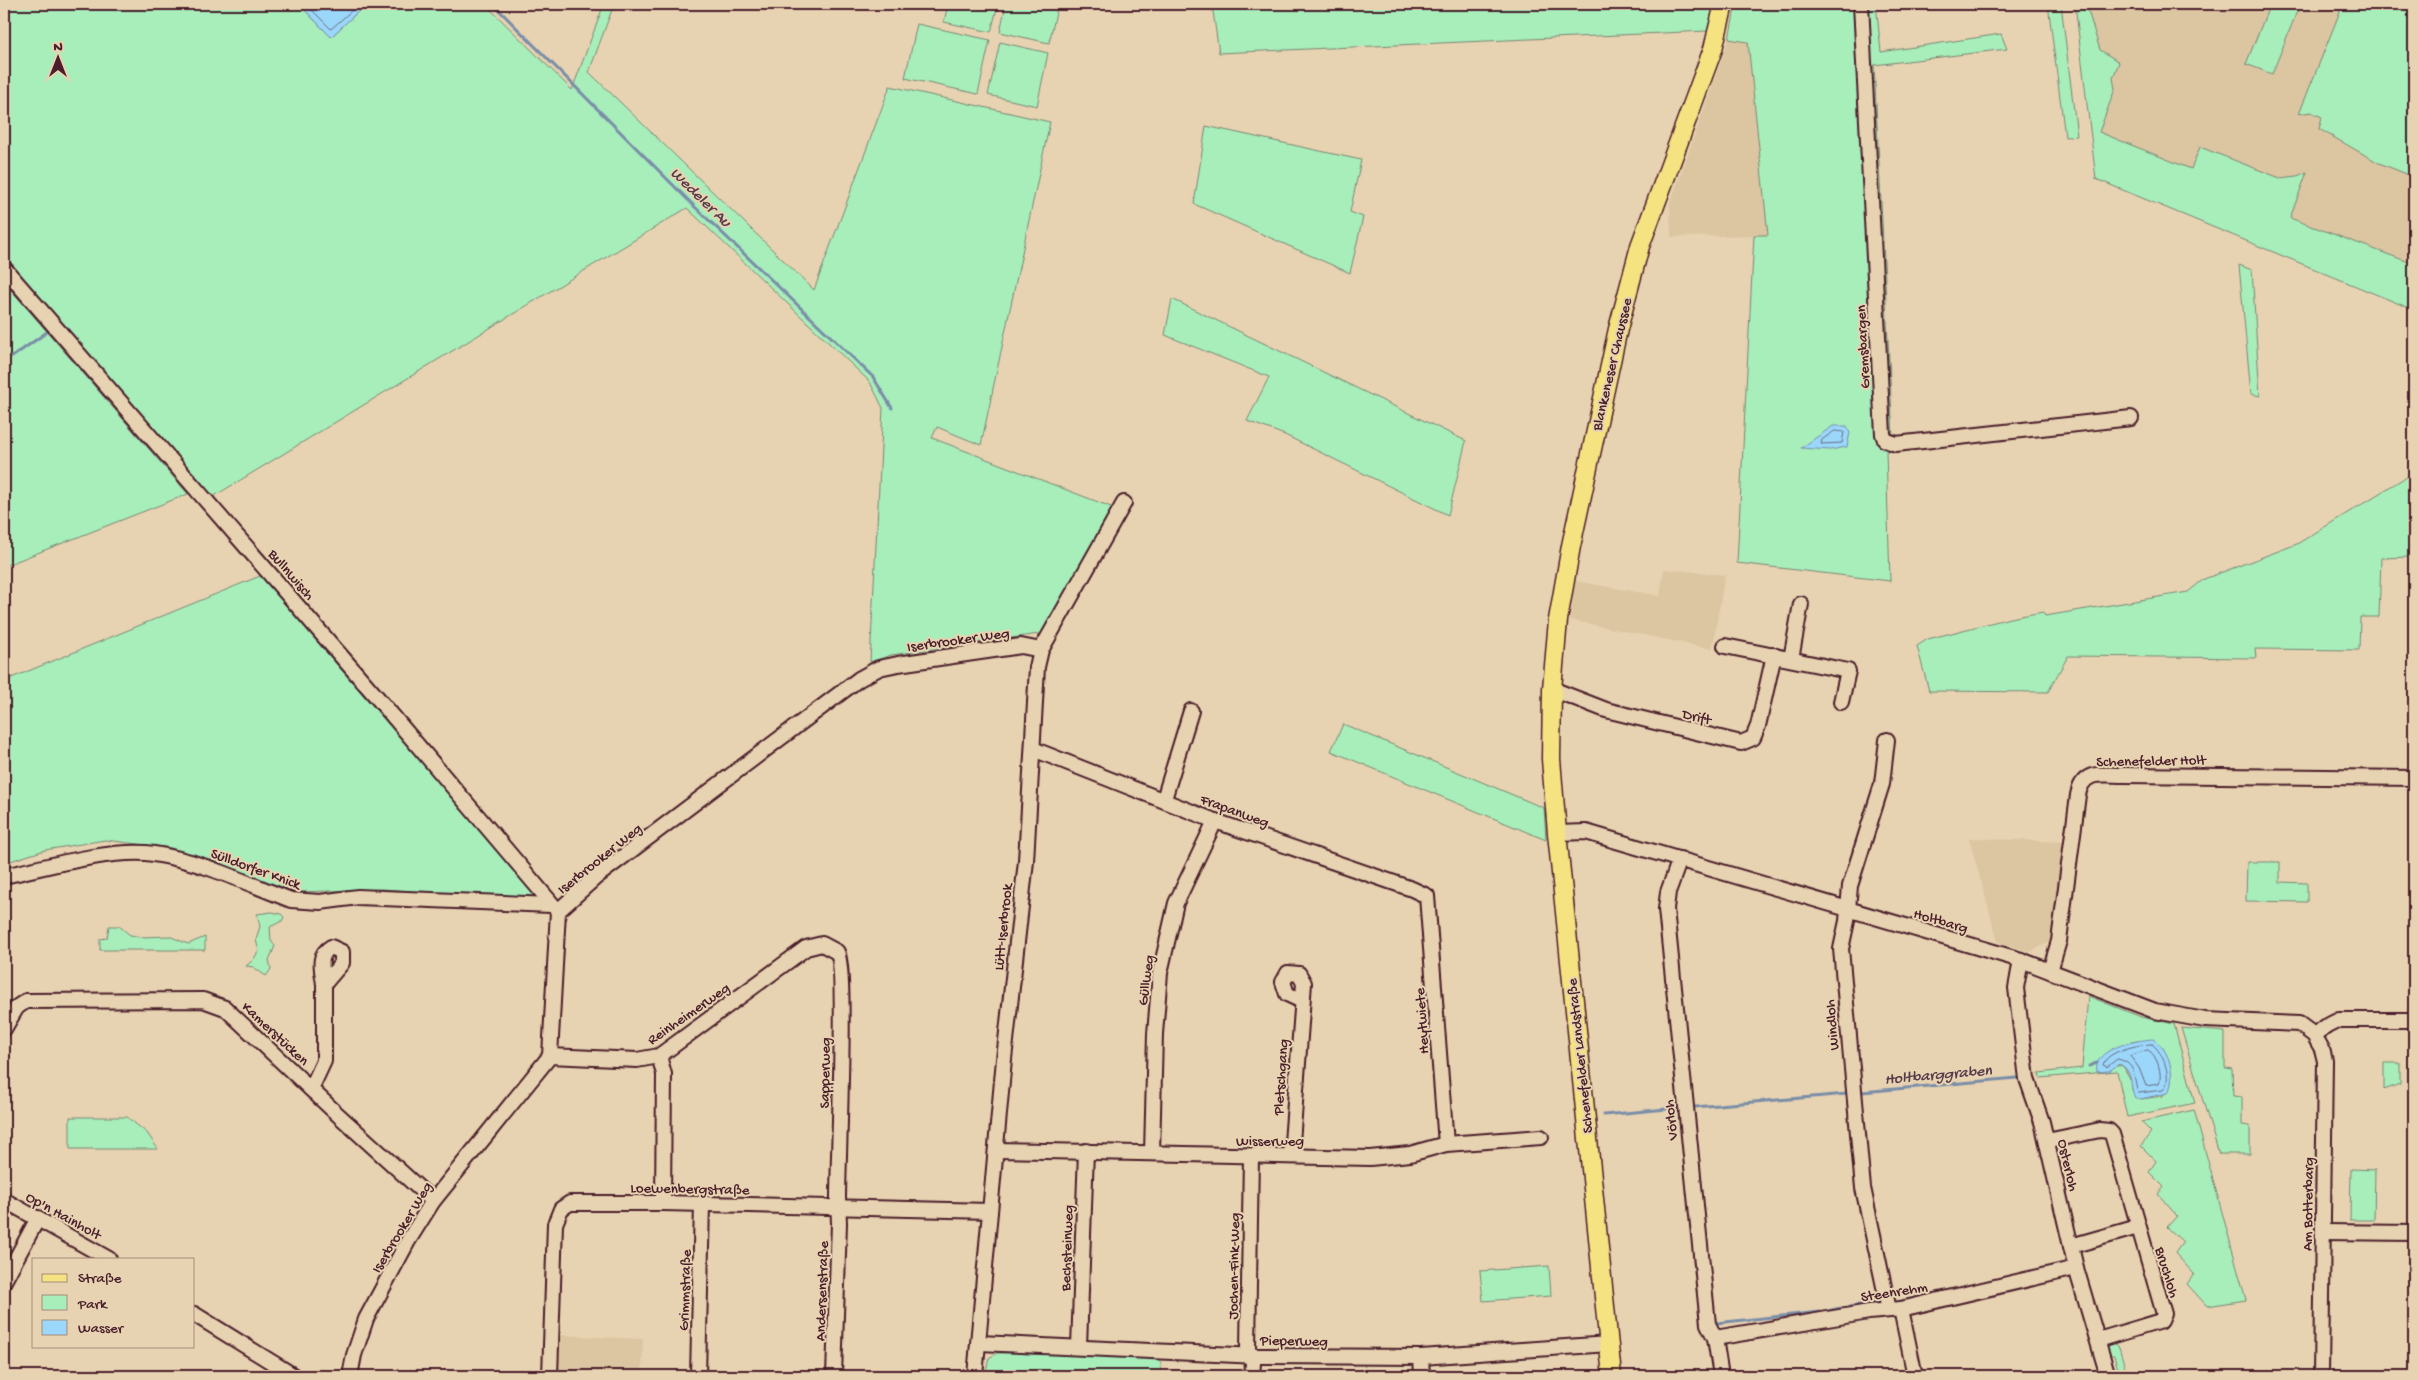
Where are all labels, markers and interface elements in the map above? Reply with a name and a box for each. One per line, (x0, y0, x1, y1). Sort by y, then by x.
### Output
north arrow (32, 32, 82, 82)
text: N (53, 39, 63, 56)
water label: Wedeler Au (665, 165, 735, 233)
street label: Blankeneser Chaussee (1589, 296, 1637, 434)
street label: Gremsbargen (1853, 305, 1875, 389)
street label: Bullnwisch (263, 545, 318, 605)
street label: Iserbrooker Weg (906, 625, 1011, 657)
street label: Drift (1679, 706, 1715, 730)
street label: Schenefelder Holt (2096, 752, 2208, 772)
street label: Frapanweg (1196, 791, 1271, 833)
street label: Iserbrooker Weg (554, 820, 646, 899)
street label: Sülldorfer Knick (208, 845, 304, 895)
street label: Lütt-Iserbrook (990, 882, 1018, 971)
street label: Holtbarg (1911, 906, 1970, 938)
street label: Güllweg (1135, 954, 1159, 1007)
street label: Schenefelder Landstraße (1564, 977, 1598, 1134)
street label: Reinheimerweg (644, 980, 734, 1050)
street label: Heytwiete (1412, 987, 1434, 1055)
street label: Kamerstücken (237, 999, 312, 1070)
street label: Windloh (1822, 999, 1844, 1051)
street label: Sapperweg (816, 1037, 836, 1109)
street label: Pletschgang (1270, 1038, 1294, 1117)
water label: Holtbarggraben (1884, 1062, 1993, 1091)
street label: Vörloh (1661, 1099, 1683, 1142)
street label: Wisserweg (1236, 1133, 1304, 1151)
street label: Osterloh (2052, 1138, 2082, 1193)
street label: Am Botterbarg (2299, 1157, 2319, 1251)
street label: Iserbrooker Weg (368, 1179, 437, 1277)
street label: Loewenbergstraße (630, 1180, 750, 1200)
street label: Op'n Hainholt (22, 1189, 106, 1246)
street label: Bechsteinweg (1057, 1205, 1078, 1292)
street label: Jochen-Fink-Weg (1225, 1212, 1245, 1320)
street label: Andersenstraße (812, 1240, 834, 1342)
street label: Bruchloh (2150, 1244, 2182, 1300)
street label: Grimmstraße (676, 1249, 696, 1331)
legend (32, 1258, 195, 1348)
text: Straße (78, 1270, 122, 1288)
street label: Steenrehm (1860, 1279, 1929, 1307)
text: Park (77, 1296, 108, 1314)
text: Wasser (78, 1320, 125, 1338)
street label: Pieperweg (1259, 1332, 1328, 1352)

